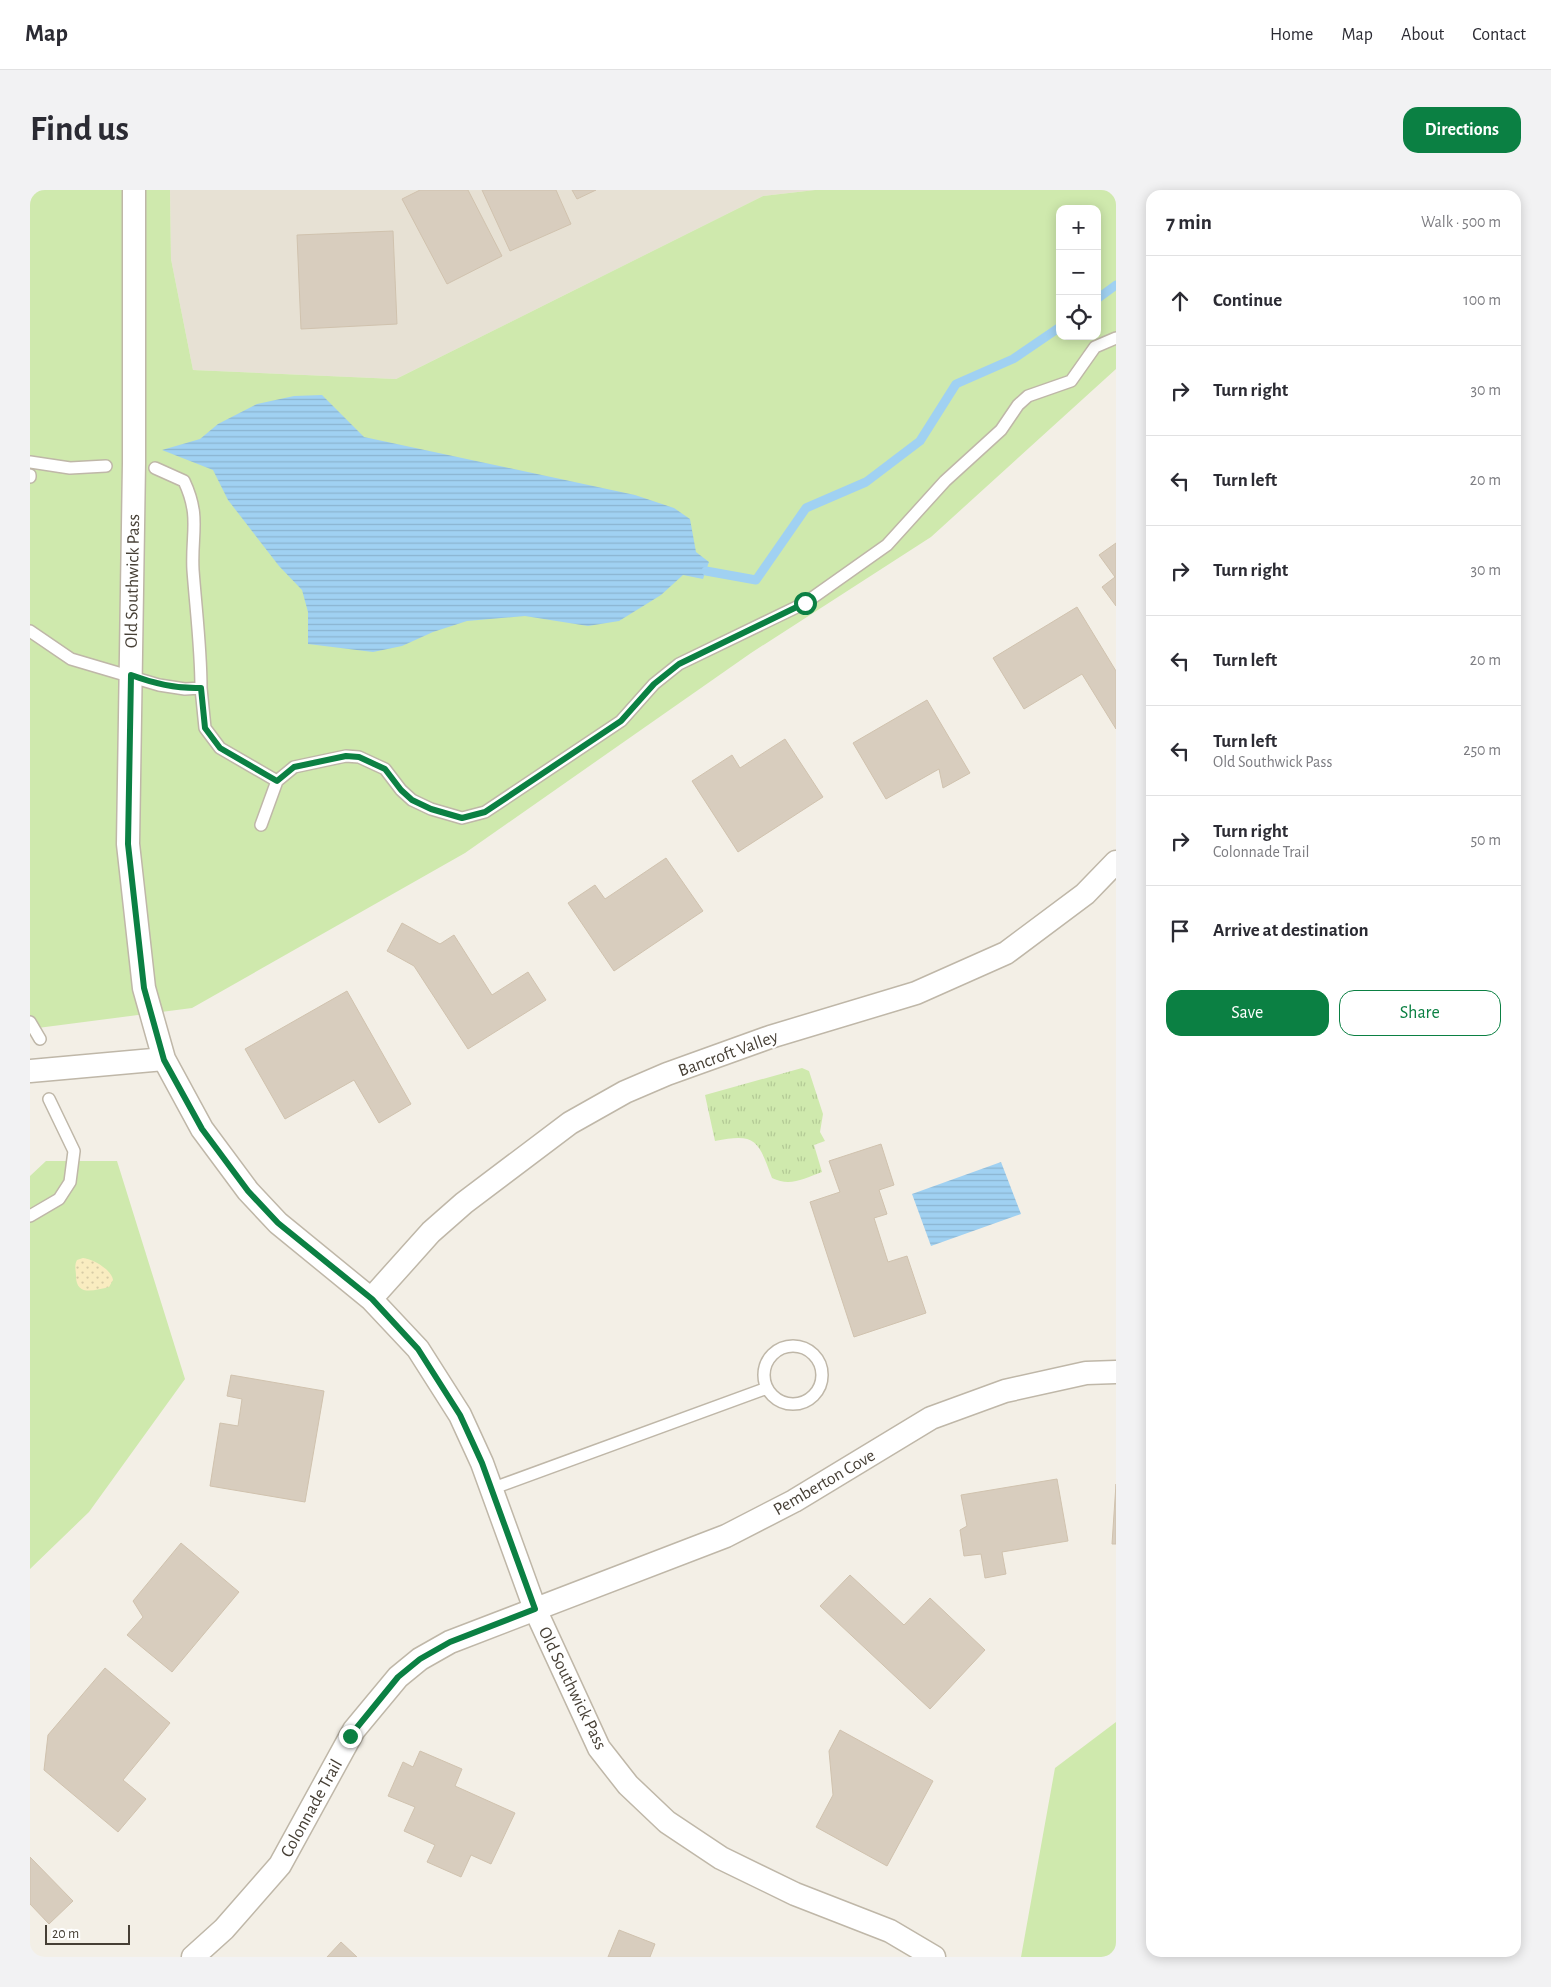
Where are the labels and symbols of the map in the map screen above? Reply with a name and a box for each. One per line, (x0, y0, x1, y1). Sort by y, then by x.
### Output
street label: Old Southwick Pass (123, 514, 143, 648)
route start (794, 592, 817, 615)
street label: Bancroft Valley (676, 1027, 781, 1080)
street label: Pemberton Cove (770, 1446, 879, 1519)
street label: Old Southwick Pass (535, 1624, 610, 1753)
route end (339, 1725, 362, 1748)
street label: Colonnade Trail (278, 1757, 346, 1860)
scale bar (45, 1922, 130, 1945)

